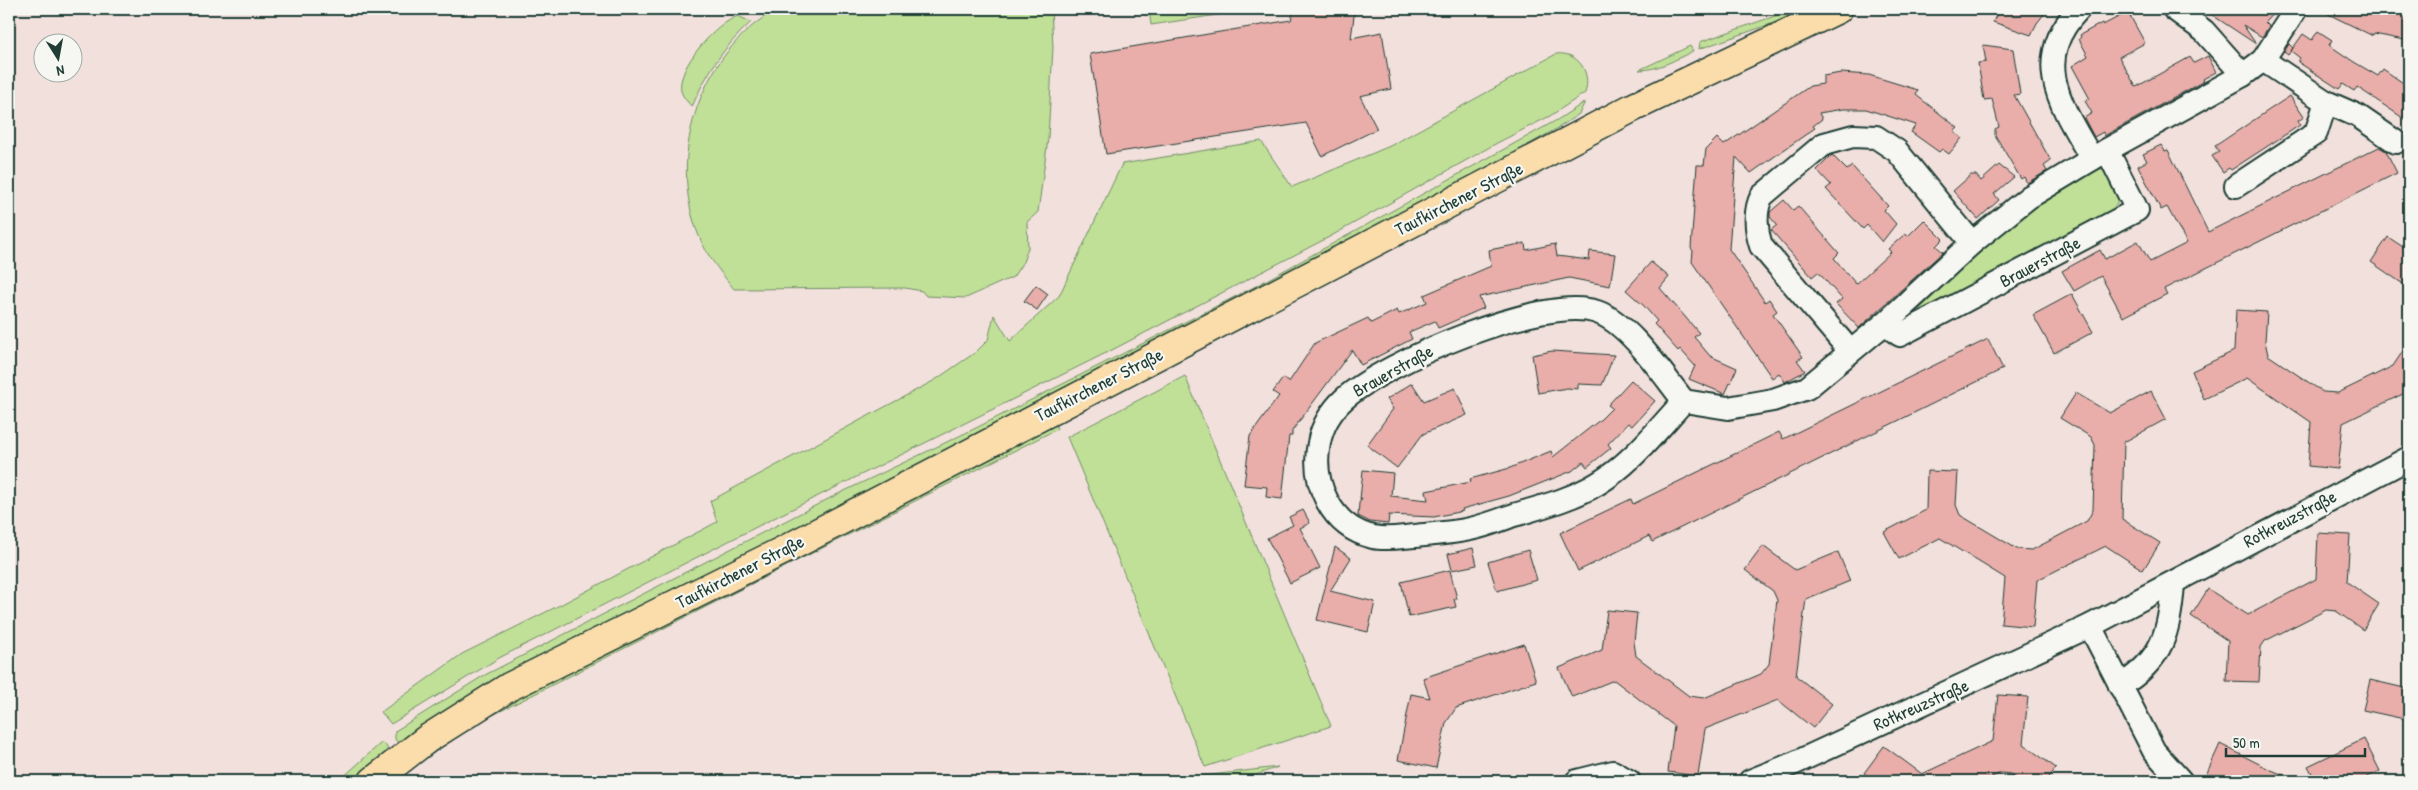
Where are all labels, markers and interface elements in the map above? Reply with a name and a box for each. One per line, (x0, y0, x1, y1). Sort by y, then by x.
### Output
north arrow (32, 32, 82, 82)
text: N (55, 61, 66, 81)
street label: Taufkirchener Straße (1390, 155, 1527, 242)
street label: Brauerstraße (1995, 230, 2085, 293)
street label: Brauerstraße (1348, 338, 1437, 403)
street label: Taufkirchener Straße (1030, 341, 1167, 428)
street label: Rotkreuzstraße (2239, 484, 2341, 554)
street label: Taufkirchener Straße (671, 528, 808, 615)
street label: Rotkreuzstraße (1869, 672, 1972, 737)
scale bar (2226, 725, 2364, 757)
text: 50 m (2233, 732, 2260, 753)

